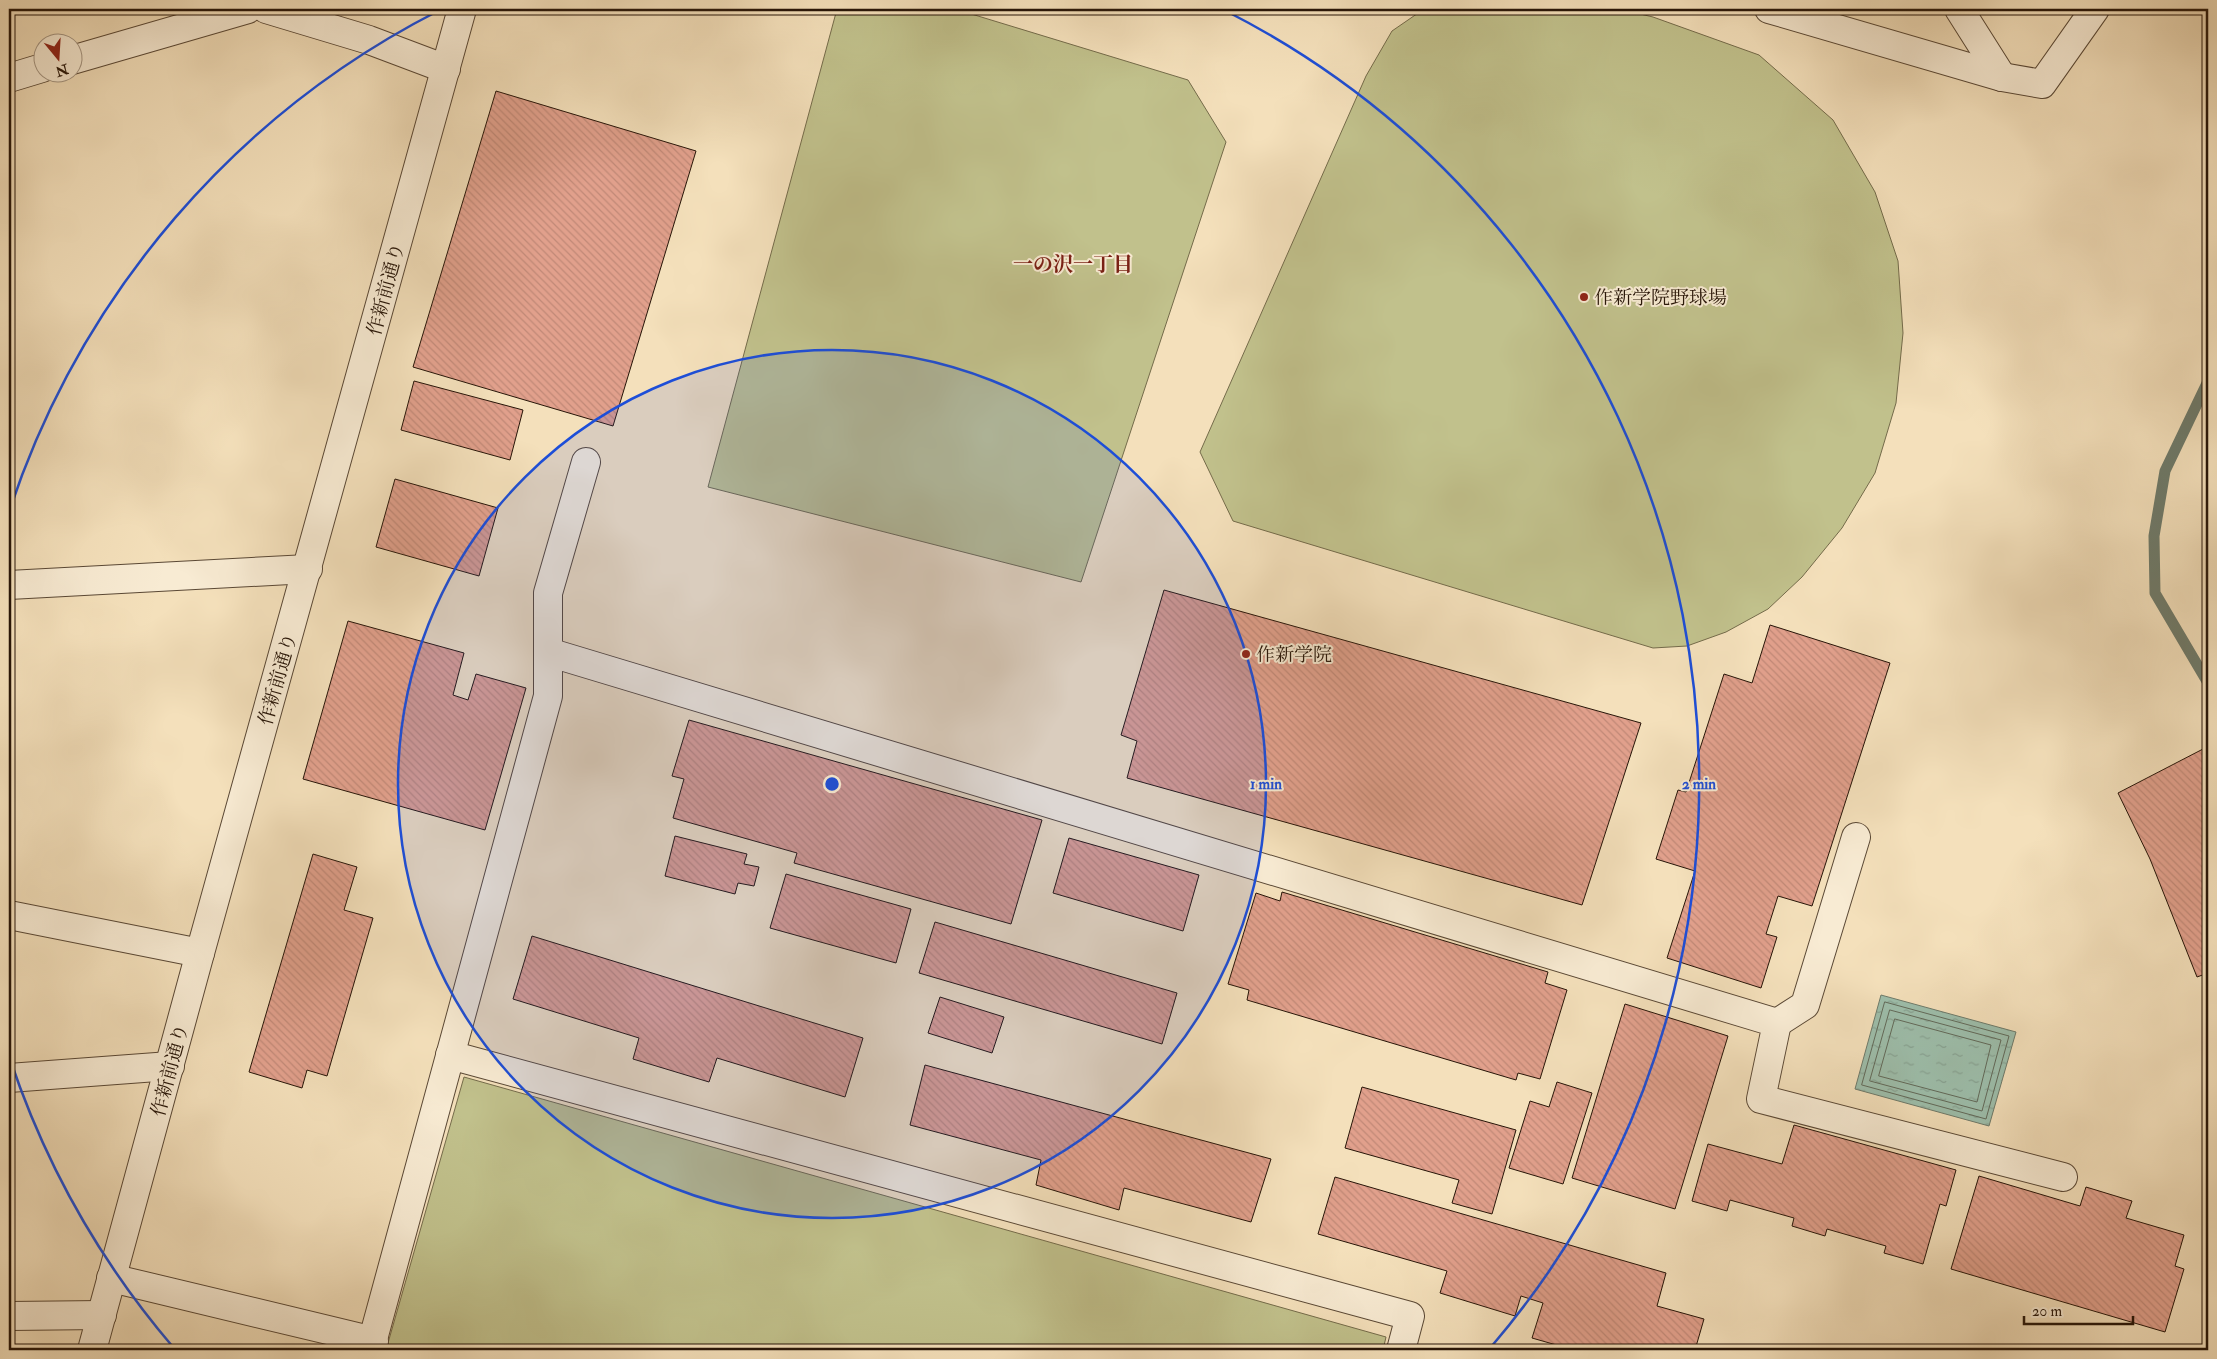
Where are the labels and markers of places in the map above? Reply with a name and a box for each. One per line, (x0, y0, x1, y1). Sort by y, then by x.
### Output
place label: 作新学院野球場 (1594, 286, 1727, 310)
marker: 作新学院野球場 (1578, 291, 1590, 303)
place label: 作新学院 (1256, 643, 1332, 667)
marker: 作新学院 (1240, 648, 1252, 660)
centre of rings (823, 775, 841, 793)

